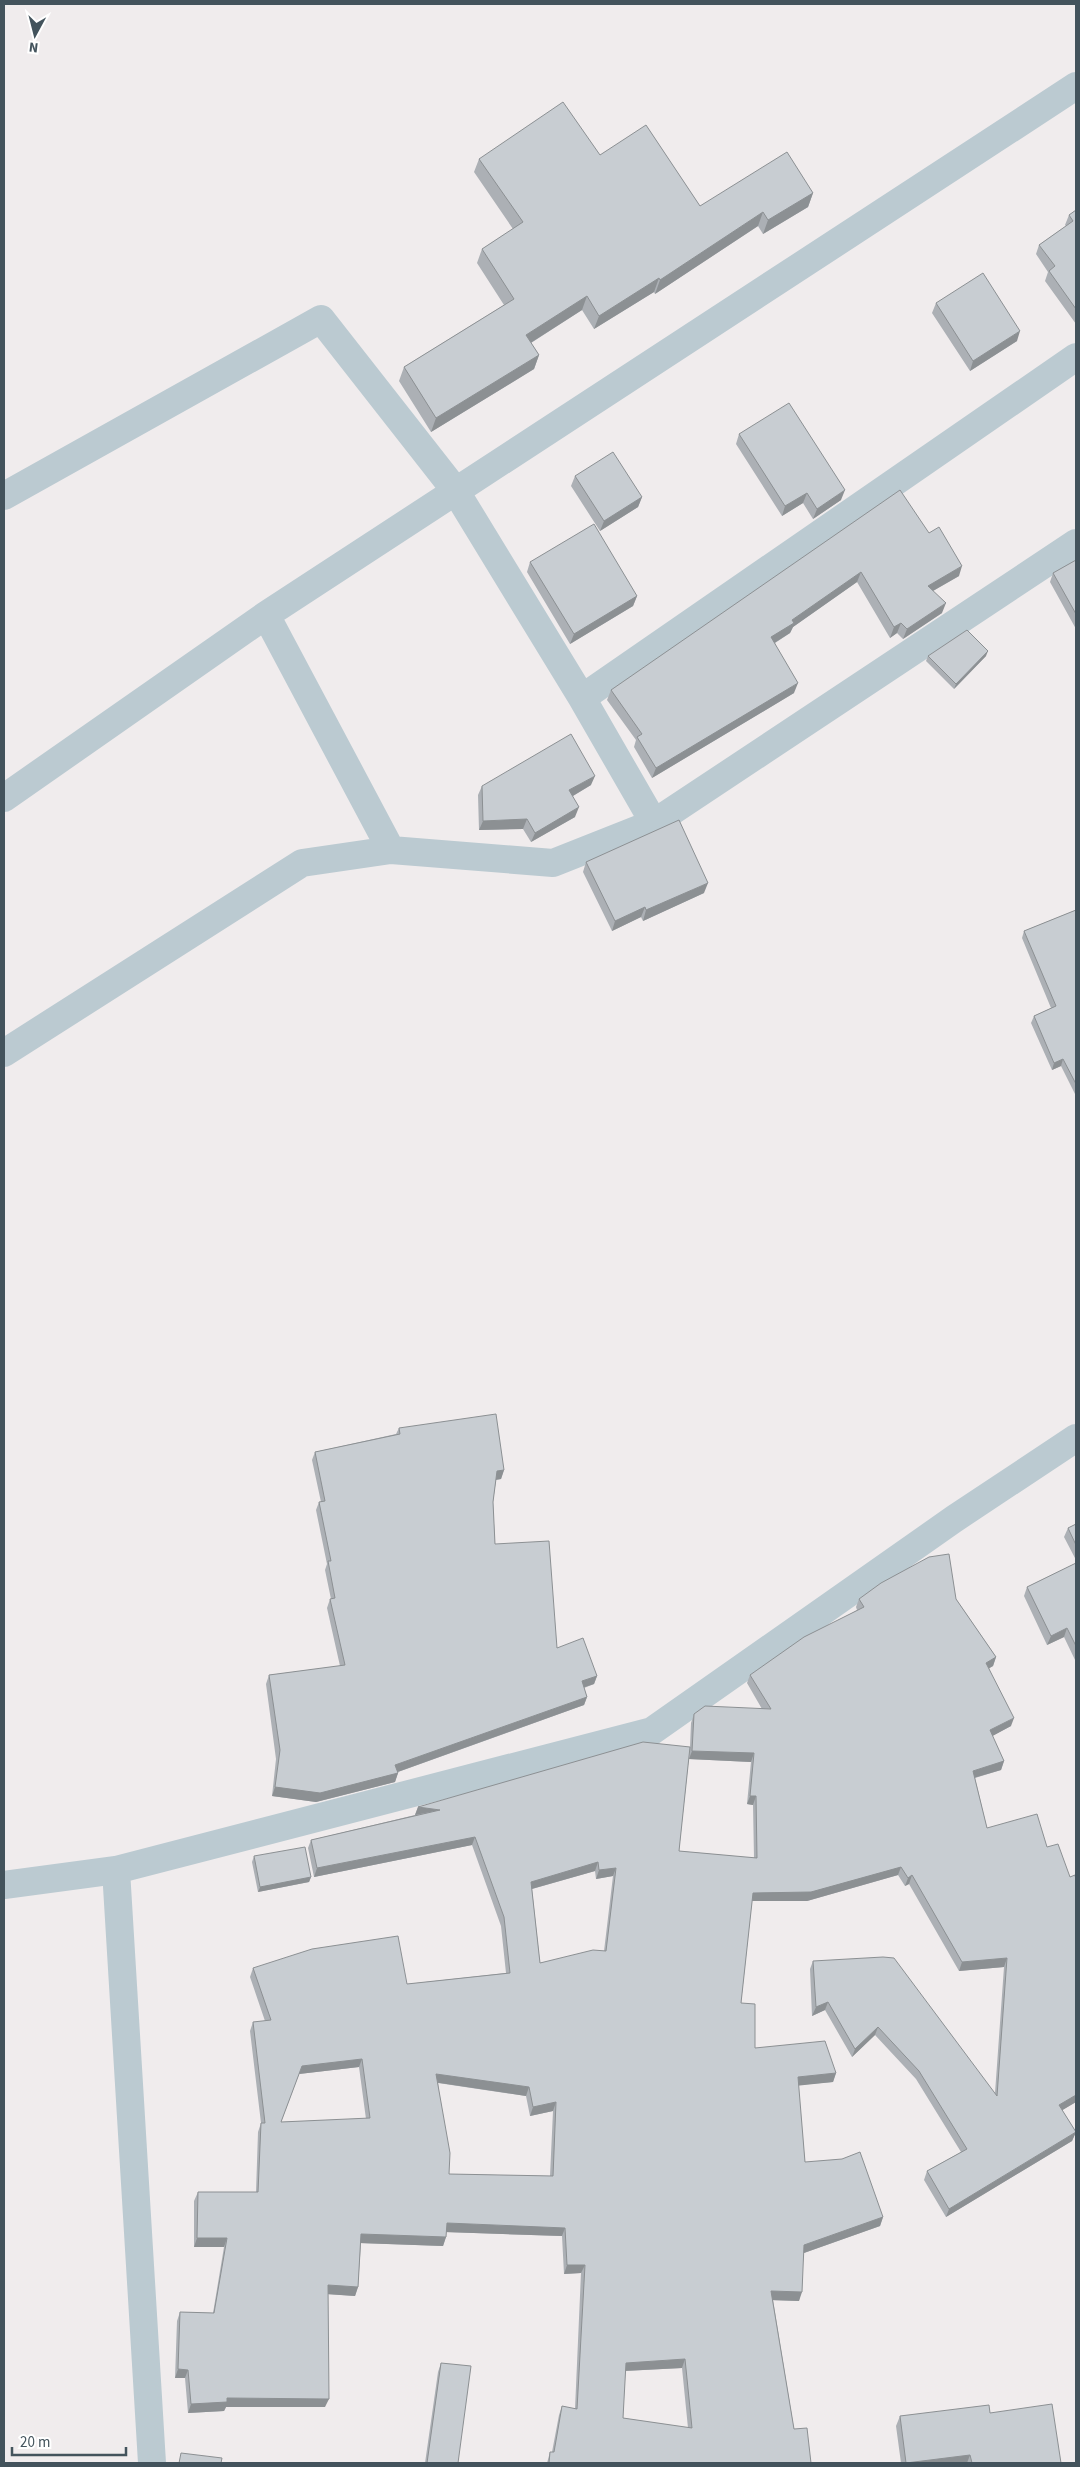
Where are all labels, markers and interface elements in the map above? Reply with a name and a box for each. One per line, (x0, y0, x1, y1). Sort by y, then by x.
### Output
north arrow (10, 10, 60, 60)
text: N (28, 36, 39, 57)
scale bar (12, 2424, 126, 2456)
text: 20 m (20, 2432, 50, 2453)

